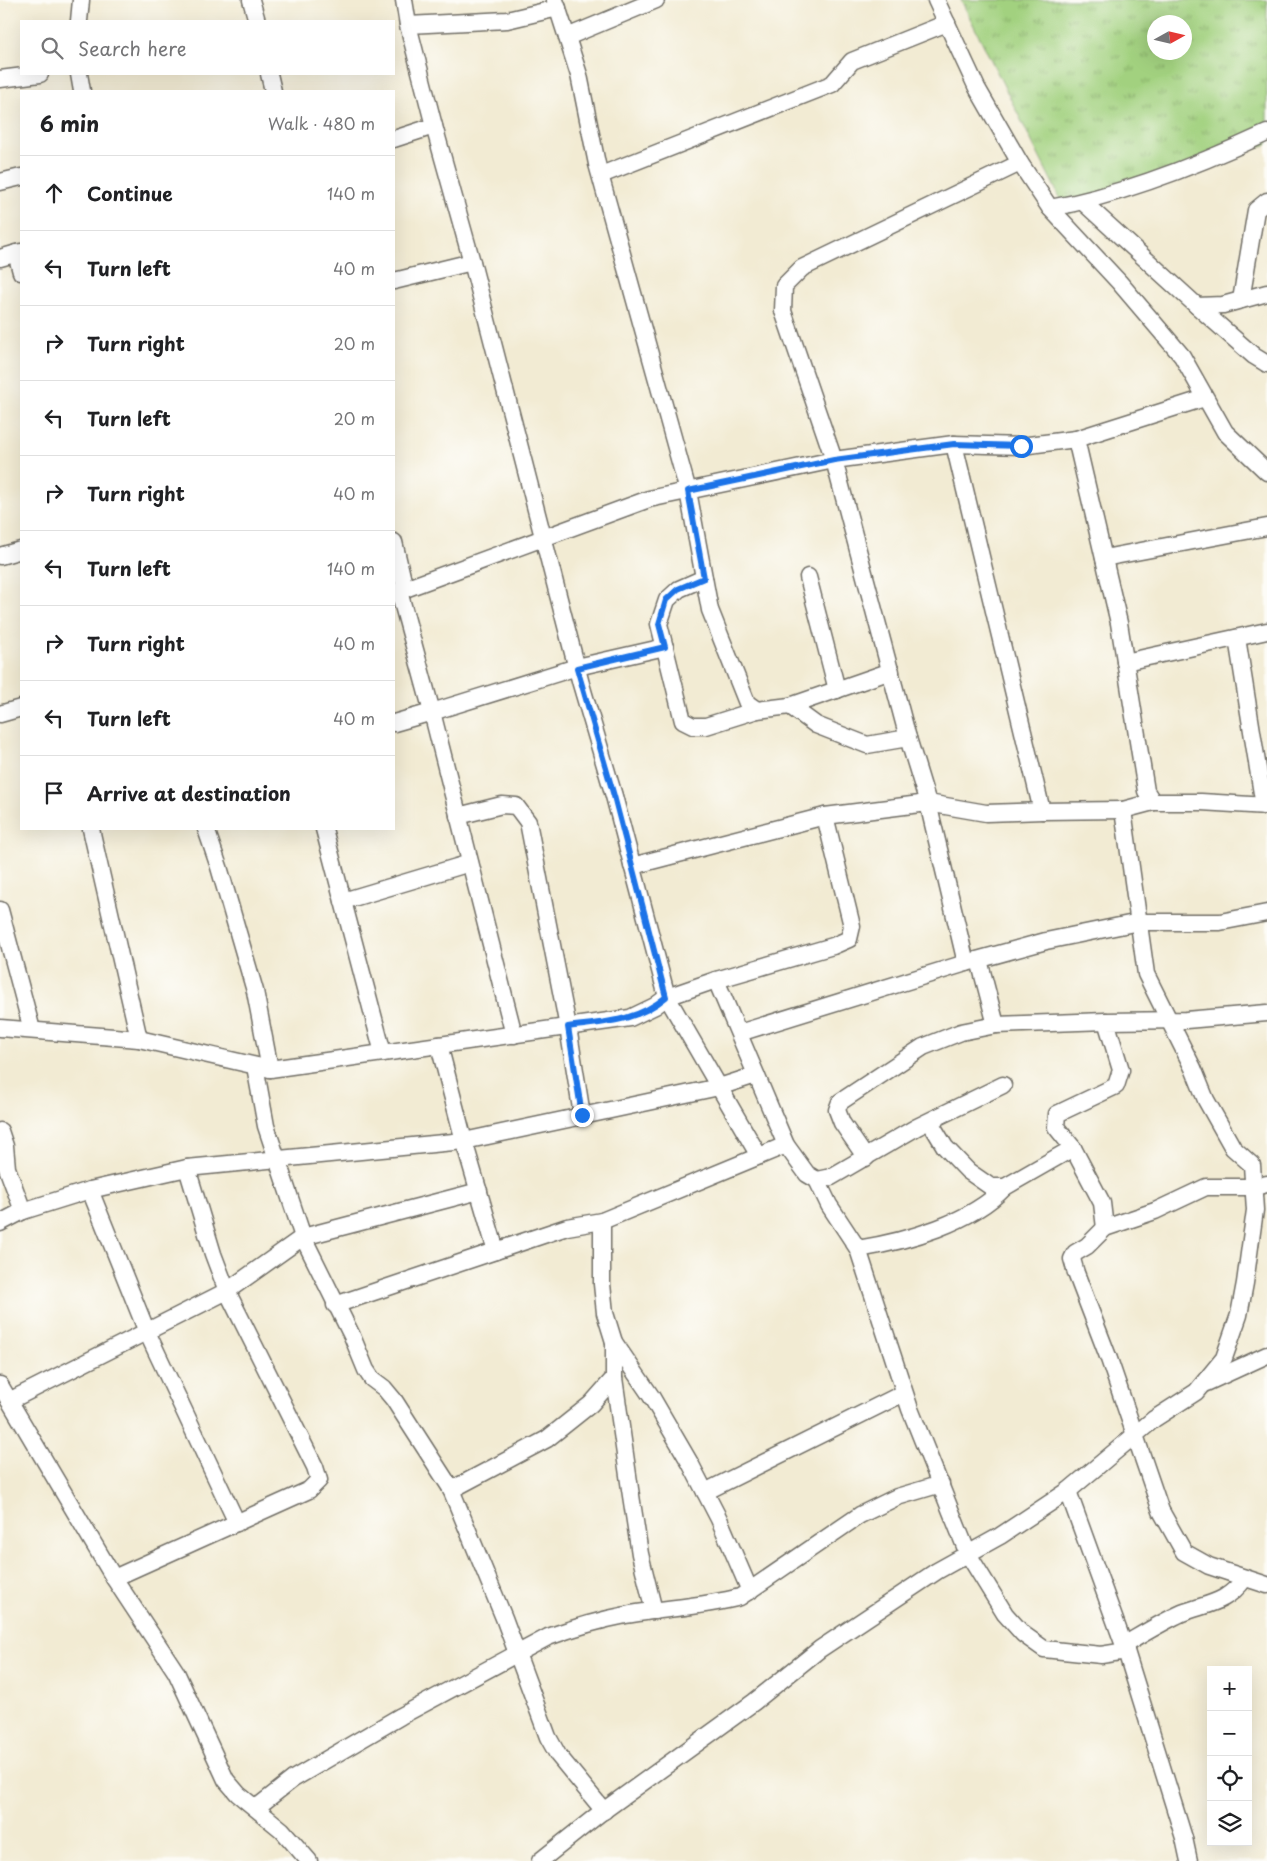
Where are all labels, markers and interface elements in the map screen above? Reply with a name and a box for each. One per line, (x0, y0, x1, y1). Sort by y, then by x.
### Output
north arrow (1147, 15, 1192, 60)
search box (20, 20, 395, 75)
icon: search (38, 34, 66, 62)
text: Search here (78, 34, 187, 62)
text: 6 min (40, 107, 99, 139)
text: Walk · 480 m (268, 111, 375, 135)
icon: ahead (40, 179, 68, 207)
text: Continue (87, 179, 173, 207)
text: 140 m (327, 181, 375, 205)
icon: left (40, 254, 68, 282)
text: Turn left (87, 254, 171, 282)
text: 40 m (333, 256, 375, 280)
icon: right (40, 329, 68, 357)
text: Turn right (87, 329, 185, 357)
text: 20 m (334, 331, 375, 355)
icon: left (40, 404, 68, 432)
text: Turn left (87, 404, 171, 432)
text: 20 m (334, 406, 375, 430)
route start (1010, 435, 1033, 458)
icon: right (40, 479, 68, 507)
text: Turn right (87, 479, 185, 507)
text: 40 m (333, 481, 375, 505)
icon: left (40, 554, 68, 582)
text: Turn left (87, 554, 171, 582)
text: 140 m (327, 556, 375, 580)
icon: right (40, 629, 68, 657)
text: Turn right (87, 629, 185, 657)
text: 40 m (333, 631, 375, 655)
icon: left (40, 704, 68, 732)
text: Turn left (87, 704, 171, 732)
text: 40 m (333, 706, 375, 730)
icon: arrive (40, 779, 68, 807)
text: Arrive at destination (87, 779, 291, 807)
route end (571, 1104, 594, 1127)
map controls (1207, 1666, 1252, 1846)
button: + (1207, 1666, 1252, 1711)
button: − (1207, 1711, 1252, 1756)
button: locate (1207, 1756, 1252, 1801)
button: layers (1207, 1801, 1252, 1846)

